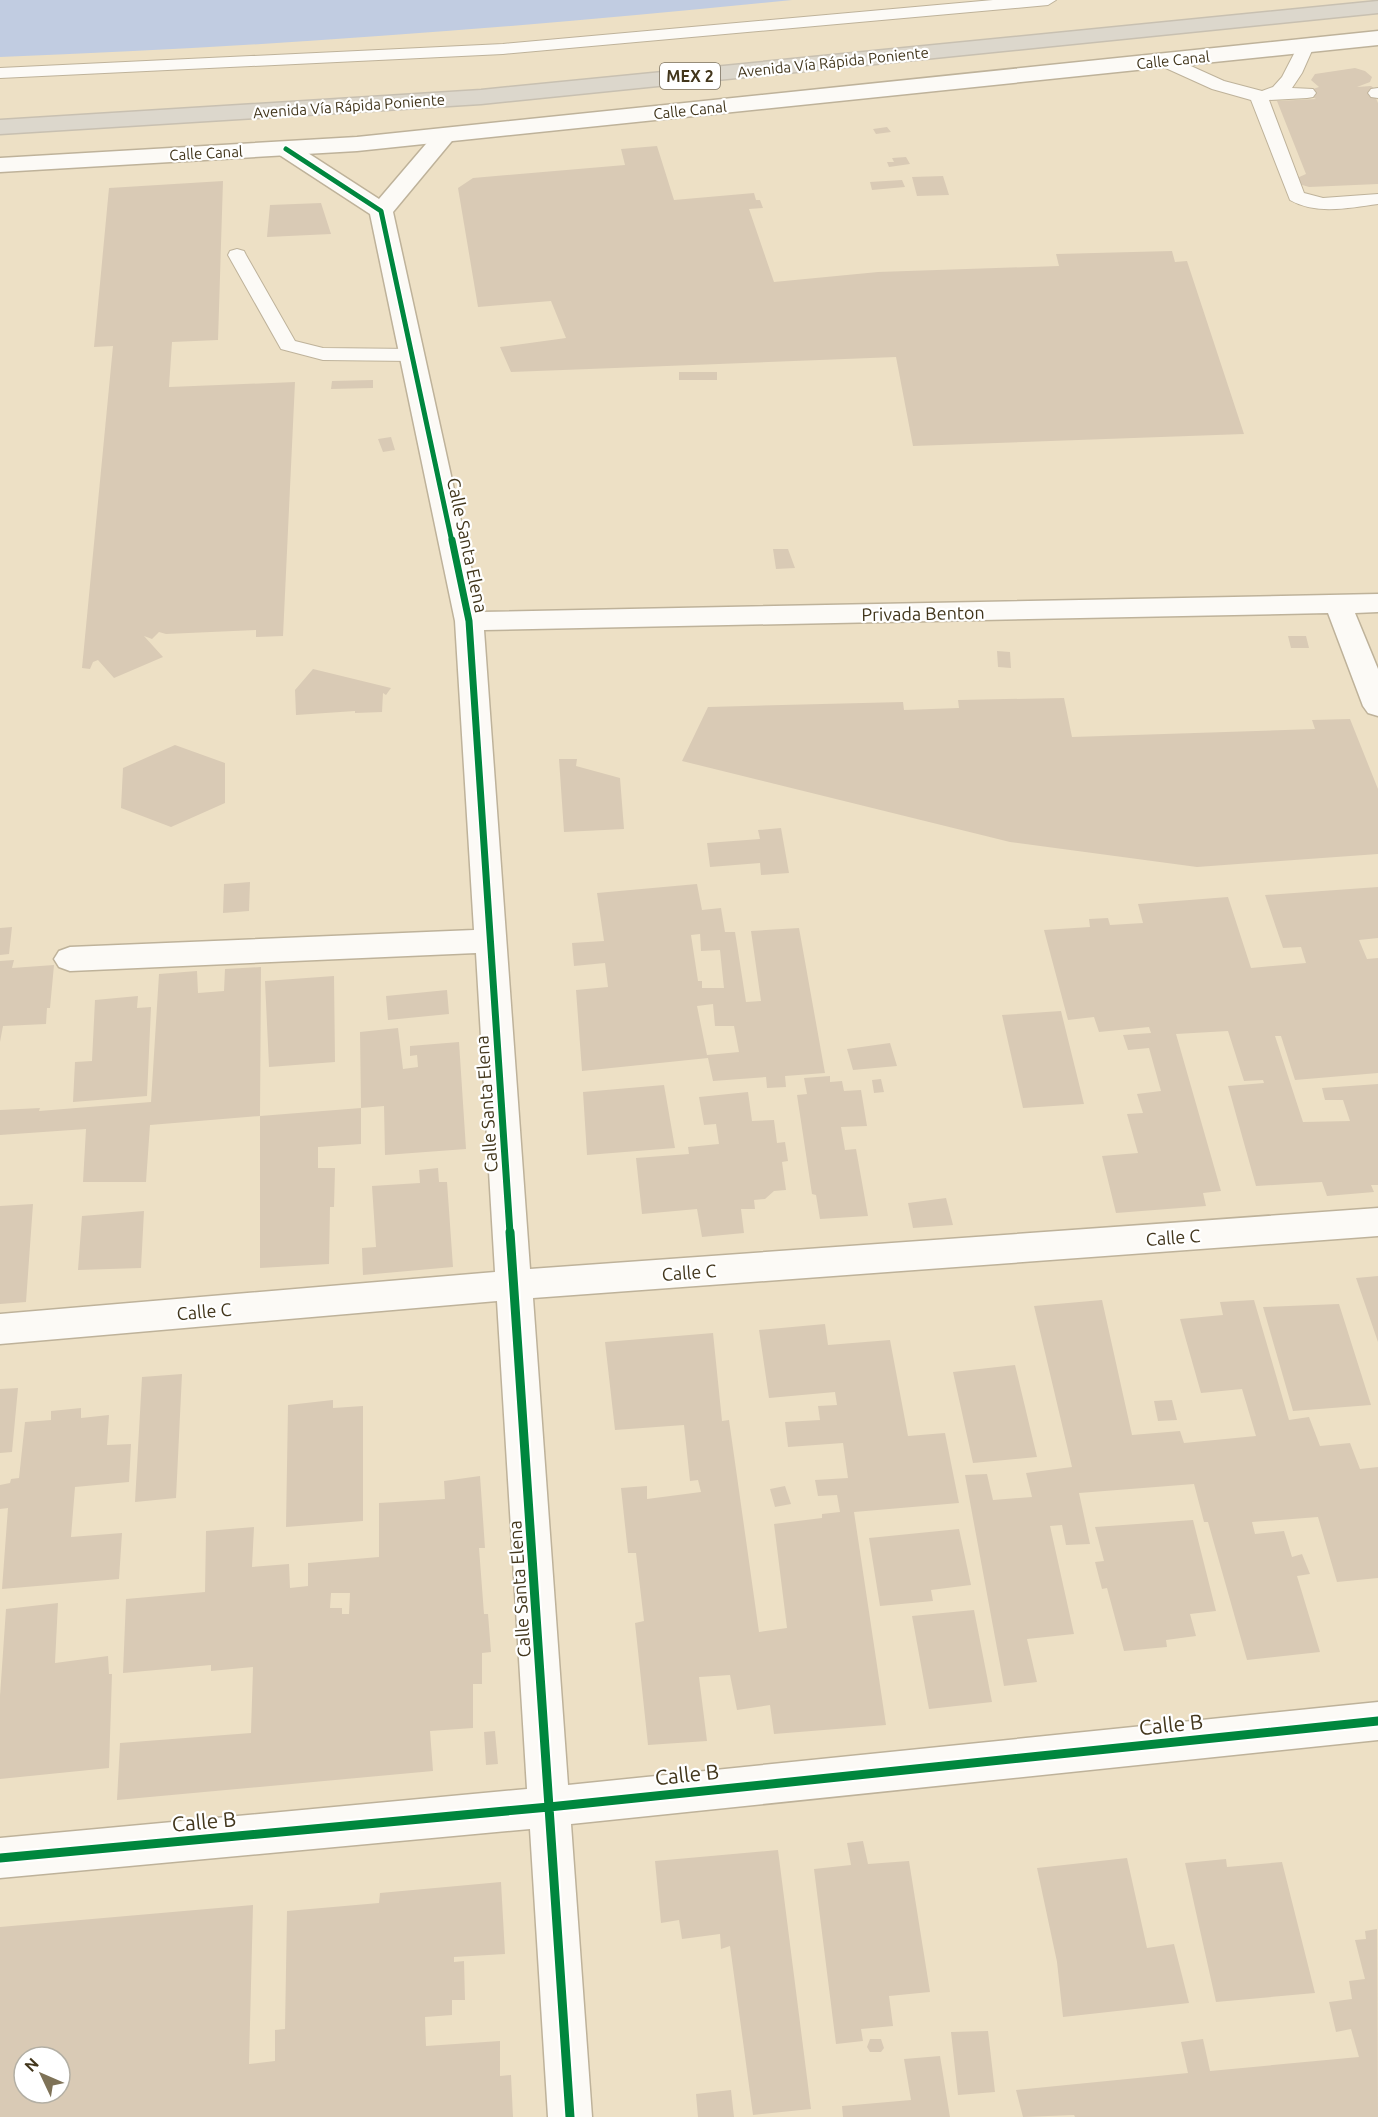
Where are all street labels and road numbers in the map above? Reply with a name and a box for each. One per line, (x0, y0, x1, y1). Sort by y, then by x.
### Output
street label: Avenida Vía Rápida Poniente (737, 44, 929, 80)
street label: Calle Canal (1136, 48, 1211, 72)
road number: MEX 2 (660, 63, 720, 89)
street label: Avenida Vía Rápida Poniente (253, 91, 445, 121)
street label: Calle Canal (653, 98, 728, 122)
street label: Calle Canal (169, 143, 243, 163)
street label: Calle Santa Elena (444, 476, 492, 614)
street label: Privada Benton (861, 602, 985, 624)
street label: Calle Santa Elena (471, 1035, 501, 1173)
street label: Calle C (1145, 1225, 1201, 1249)
street label: Calle C (661, 1260, 717, 1284)
street label: Calle C (176, 1299, 232, 1323)
street label: Calle Santa Elena (504, 1520, 534, 1658)
street label: Calle B (1138, 1709, 1204, 1739)
street label: Calle B (654, 1759, 720, 1789)
street label: Calle B (171, 1806, 237, 1836)

